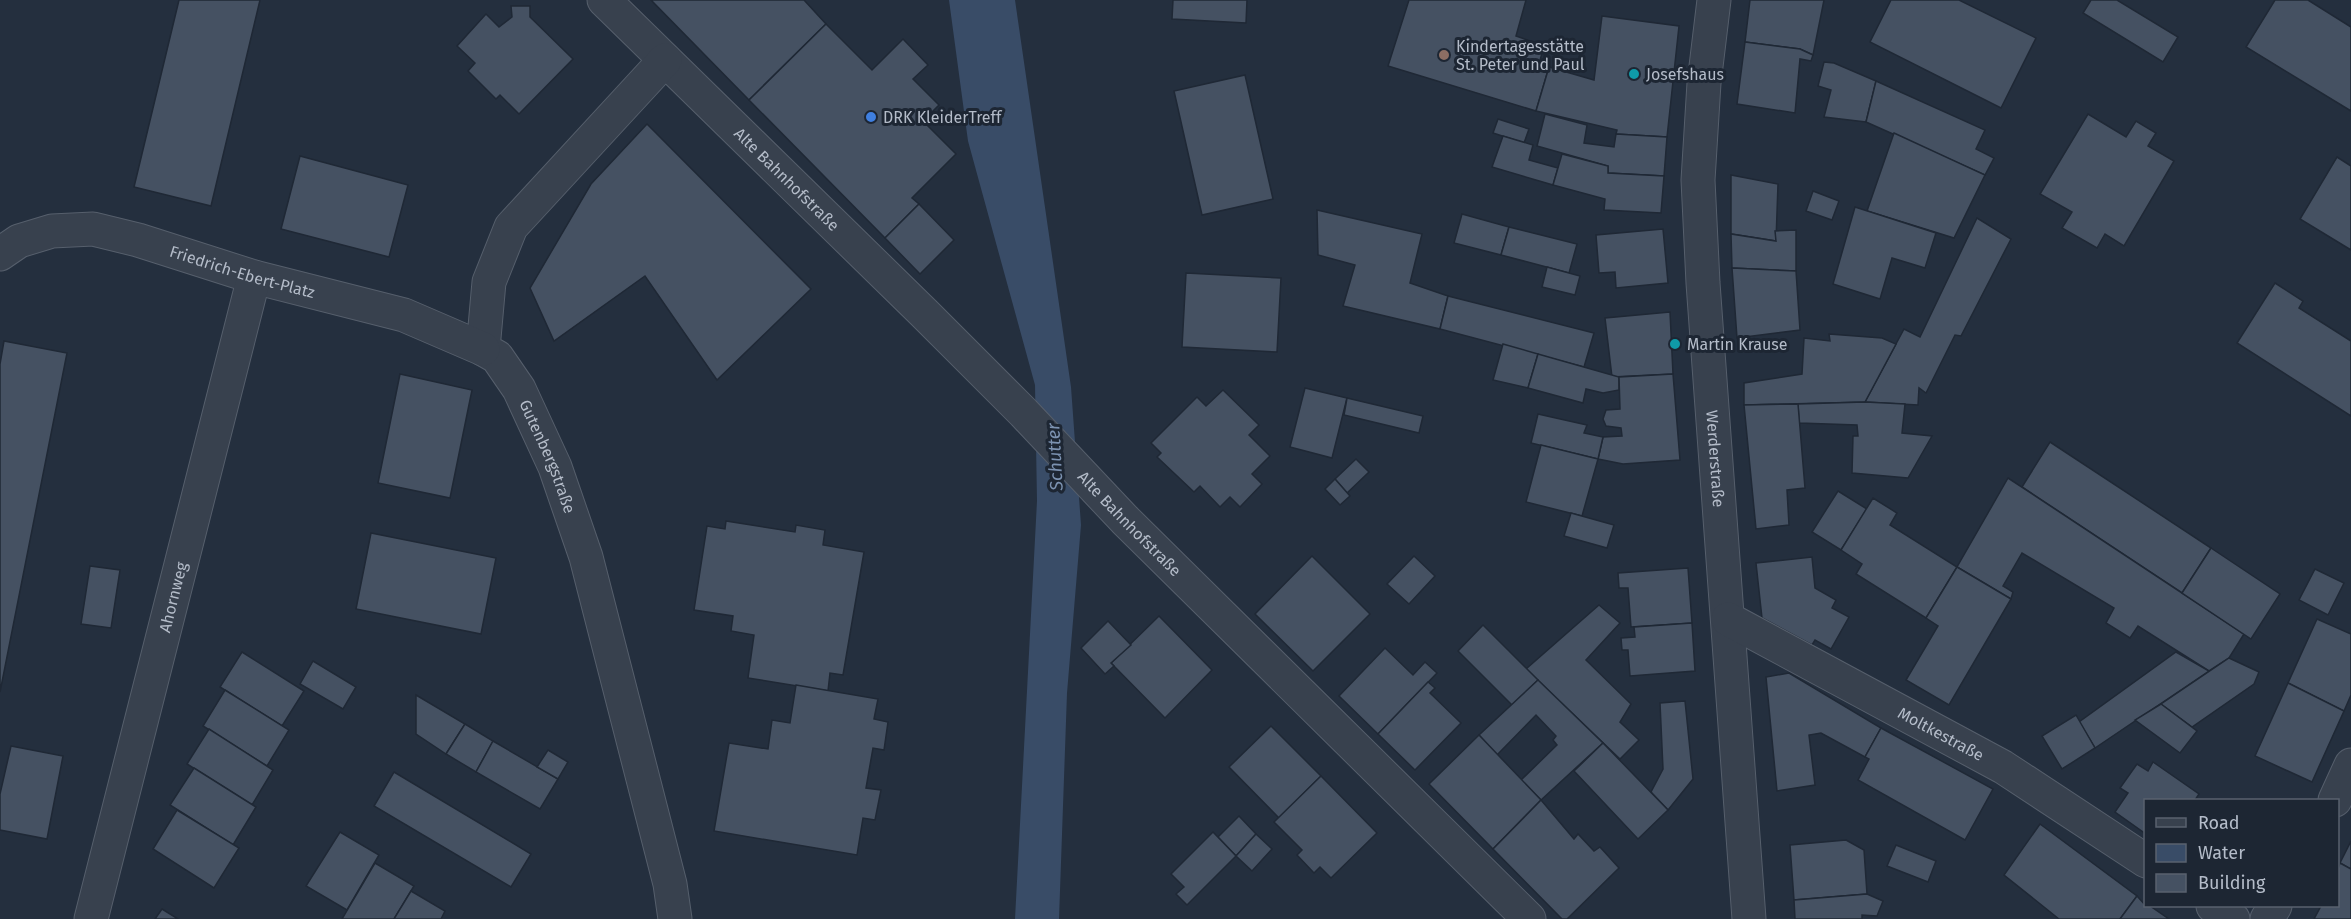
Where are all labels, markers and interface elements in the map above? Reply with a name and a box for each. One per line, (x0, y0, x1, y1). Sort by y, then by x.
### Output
place label: Kindertagesstätte St. Peter und Paul (1456, 37, 1585, 74)
marker: Kindertagesstätte St. Peter und Paul (1437, 48, 1451, 62)
place label: Josefshaus (1646, 65, 1724, 84)
marker: Josefshaus (1627, 67, 1641, 81)
place label: DRK KleiderTreff (883, 108, 1003, 127)
marker: DRK KleiderTreff (864, 110, 878, 124)
street label: Alte Bahnhofstraße (730, 123, 844, 235)
street label: Friedrich-Ebert-Platz (167, 241, 317, 302)
place label: Martin Krause (1687, 335, 1787, 354)
marker: Martin Krause (1668, 337, 1682, 351)
street label: Gutenbergstraße (516, 397, 580, 516)
street label: Werderstraße (1703, 409, 1729, 508)
water label: Schutter (1042, 422, 1068, 492)
street label: Alte Bahnhofstraße (1074, 467, 1185, 580)
street label: Ahornweg (155, 559, 191, 634)
street label: Moltkestraße (1895, 703, 1987, 765)
legend (2144, 799, 2339, 907)
text: Road (2198, 812, 2240, 834)
text: Water (2198, 842, 2245, 864)
text: Building (2198, 872, 2266, 894)

